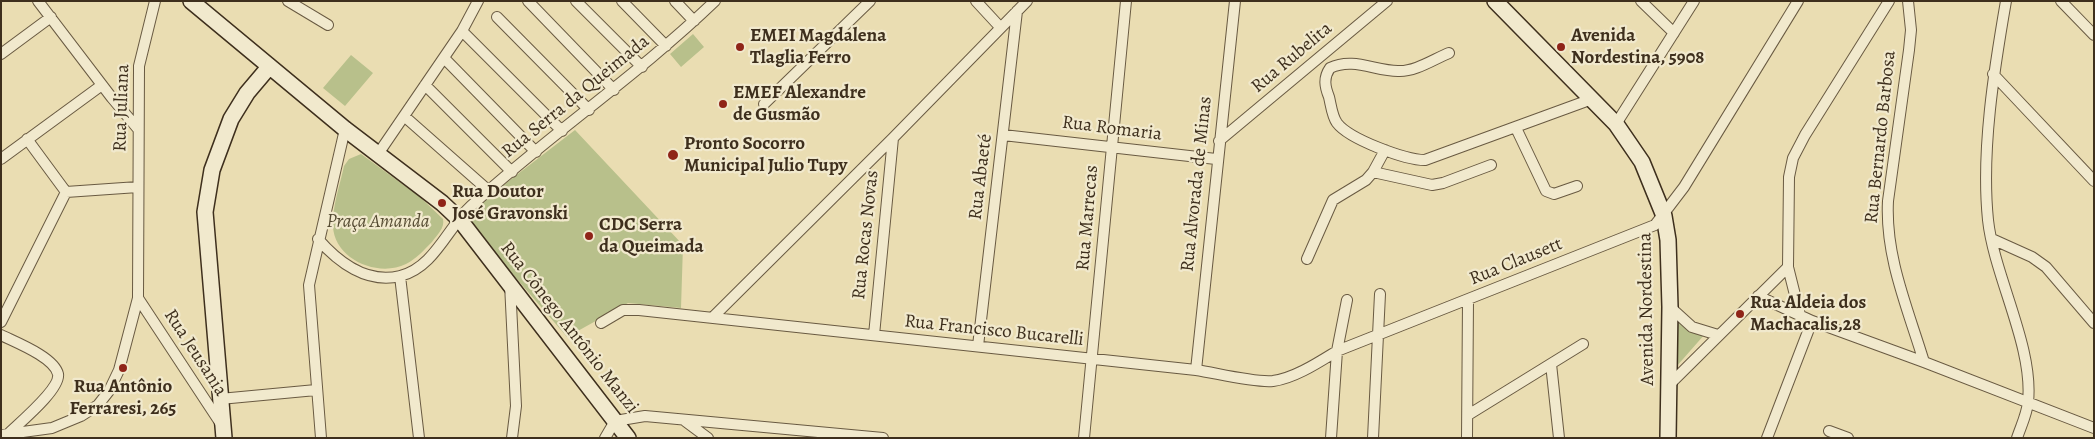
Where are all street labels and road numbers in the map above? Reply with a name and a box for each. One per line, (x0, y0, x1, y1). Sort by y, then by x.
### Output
street label: Rua Rubelita (1247, 18, 1337, 98)
street label: Rua Serra da Queimada (498, 31, 654, 163)
street label: Rua Bernardo Barbosa (1861, 49, 1901, 225)
street label: Rua Juliana (109, 64, 135, 152)
street label: Rua Alvorada de Minas (1176, 95, 1218, 273)
street label: Rua Romaria (1061, 112, 1163, 146)
street label: Rua Abaeté (964, 133, 998, 221)
street label: Rua Marrecas (1072, 164, 1104, 272)
street label: Rua Rocas Novas (848, 169, 884, 301)
street label: Avenida Nordestina (1634, 232, 1660, 386)
street label: Rua Clausett (1466, 233, 1566, 291)
street label: Rua Cônego Antônio Manzi (495, 238, 643, 418)
street label: Rua Jeusania (158, 305, 232, 401)
street label: Rua Francisco Bucarelli (903, 310, 1085, 352)

